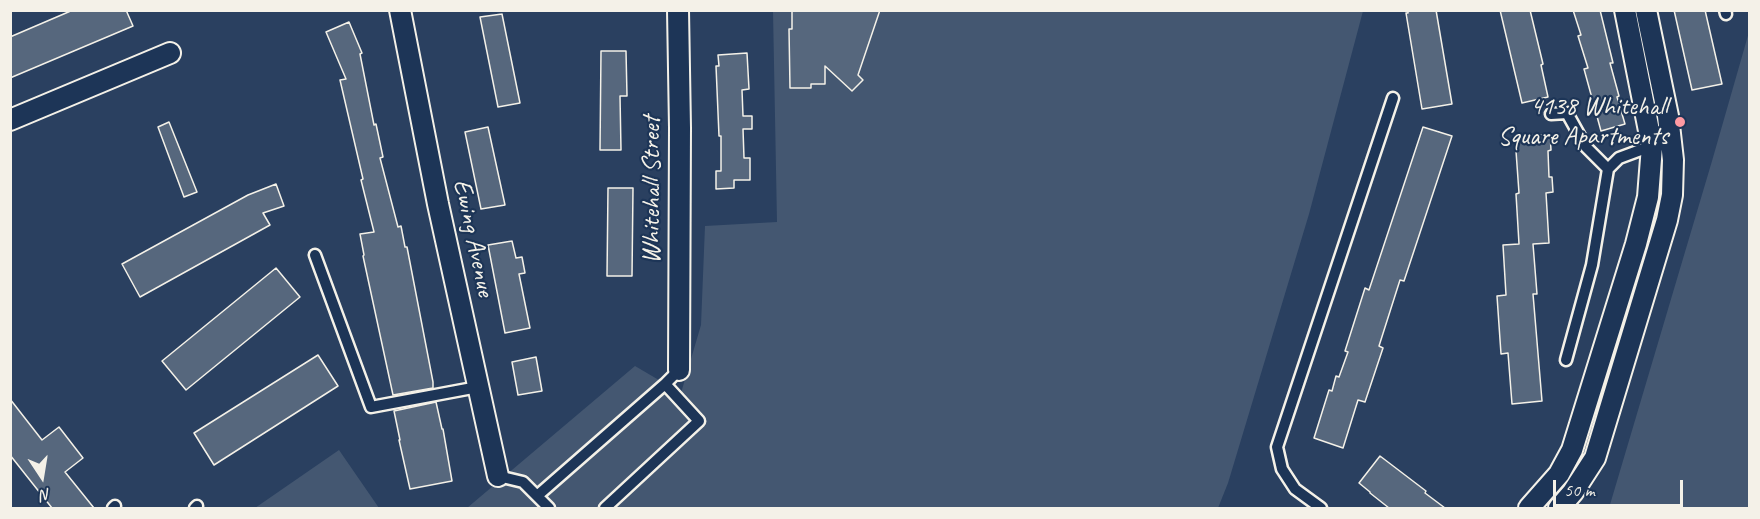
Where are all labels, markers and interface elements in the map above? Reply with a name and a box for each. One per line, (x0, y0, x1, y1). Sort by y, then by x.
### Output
place label: 4138 Whitehall Square Apartments (1498, 91, 1668, 152)
marker: 4138 Whitehall Square Apartments (1673, 115, 1687, 129)
street label: Whitehall Street (636, 116, 668, 264)
street label: Ewing Avenue (445, 177, 501, 299)
north arrow (12, 447, 72, 507)
scale bar (1556, 468, 1686, 506)
text: 50 m (1564, 479, 1595, 501)
text: N (39, 484, 53, 505)

